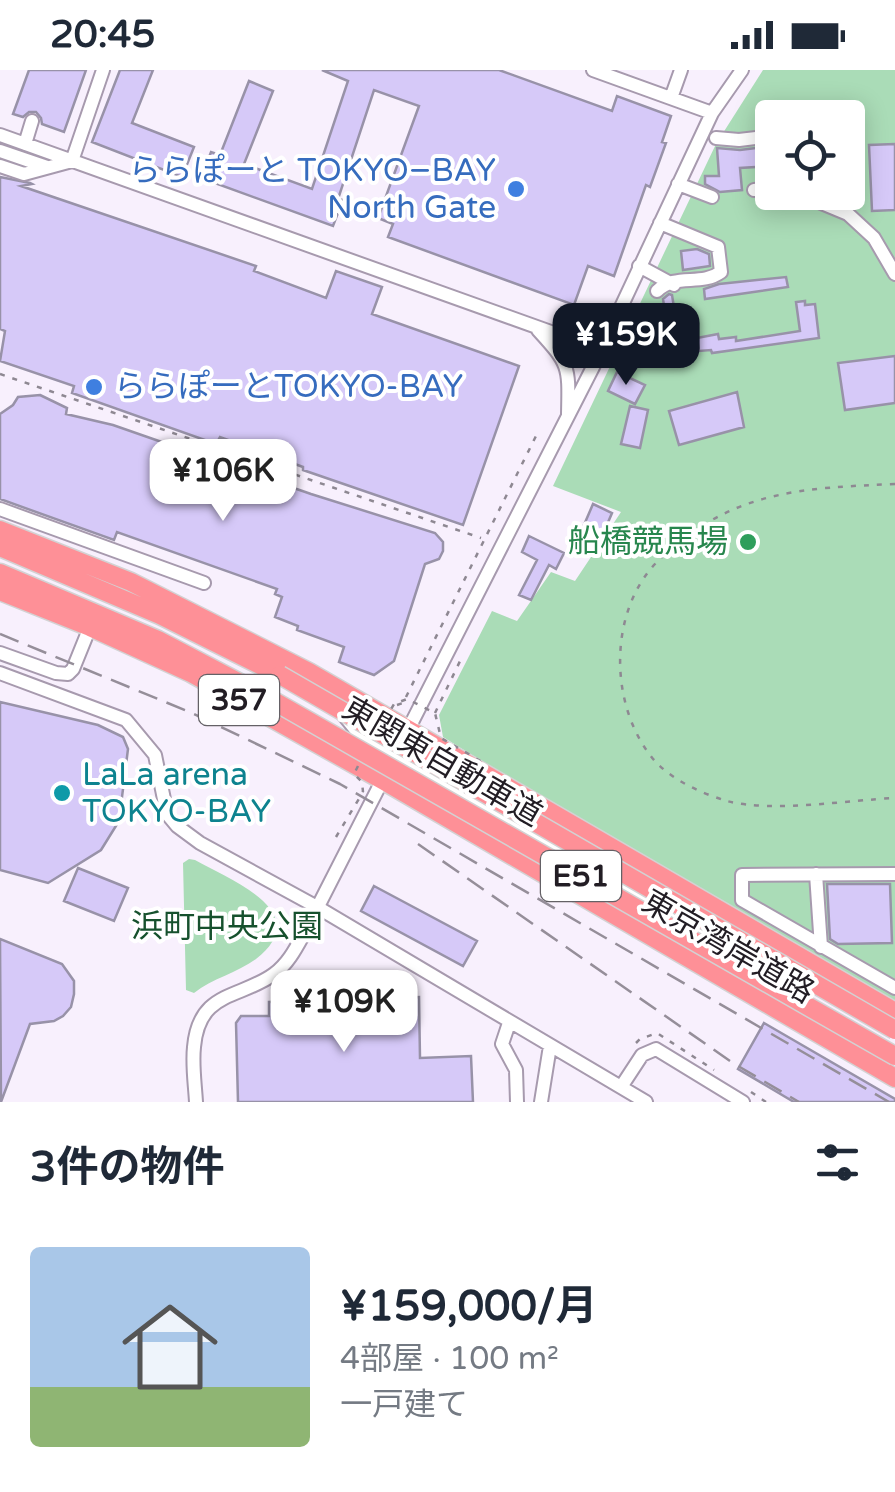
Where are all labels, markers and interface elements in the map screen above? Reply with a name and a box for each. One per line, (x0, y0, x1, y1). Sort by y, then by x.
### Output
text: 20:45 (50, 12, 155, 58)
map controls (755, 100, 865, 210)
button: locate (755, 100, 865, 210)
place label: ららぽーと TOKYO−BAY North Gate (129, 152, 496, 227)
marker: ららぽーと TOKYO−BAY North Gate (505, 178, 527, 200)
pin: ¥159K (556, 303, 696, 388)
text: ¥159K (575, 316, 677, 354)
place label: ららぽーとTOKYO-BAY (114, 368, 463, 406)
marker: ららぽーとTOKYO-BAY (83, 376, 105, 398)
pin: ¥106K (153, 439, 293, 524)
text: ¥106K (172, 452, 274, 490)
place label: 船橋競馬場 (568, 523, 728, 561)
marker: 船橋競馬場 (737, 531, 759, 553)
road number: 357 (199, 675, 279, 725)
street label: 東関東自動車道 (335, 690, 549, 834)
place label: LaLa arena TOKYO-BAY (82, 756, 271, 831)
marker: LaLa arena TOKYO-BAY (51, 782, 73, 804)
road number: E51 (541, 851, 621, 901)
street label: 東京湾岸道路 (635, 883, 821, 1011)
park label: 浜町中央公園 (131, 908, 323, 946)
pin: ¥109K (274, 970, 414, 1055)
text: ¥109K (293, 983, 395, 1021)
icon: filters (810, 1135, 865, 1190)
text: 3件の物件 (30, 1142, 224, 1193)
text: ¥159,000/月 (340, 1281, 597, 1332)
icon: home (110, 1287, 230, 1407)
text: 4部屋 · 100 m² (340, 1340, 559, 1378)
text: 一戸建て (340, 1386, 468, 1424)

